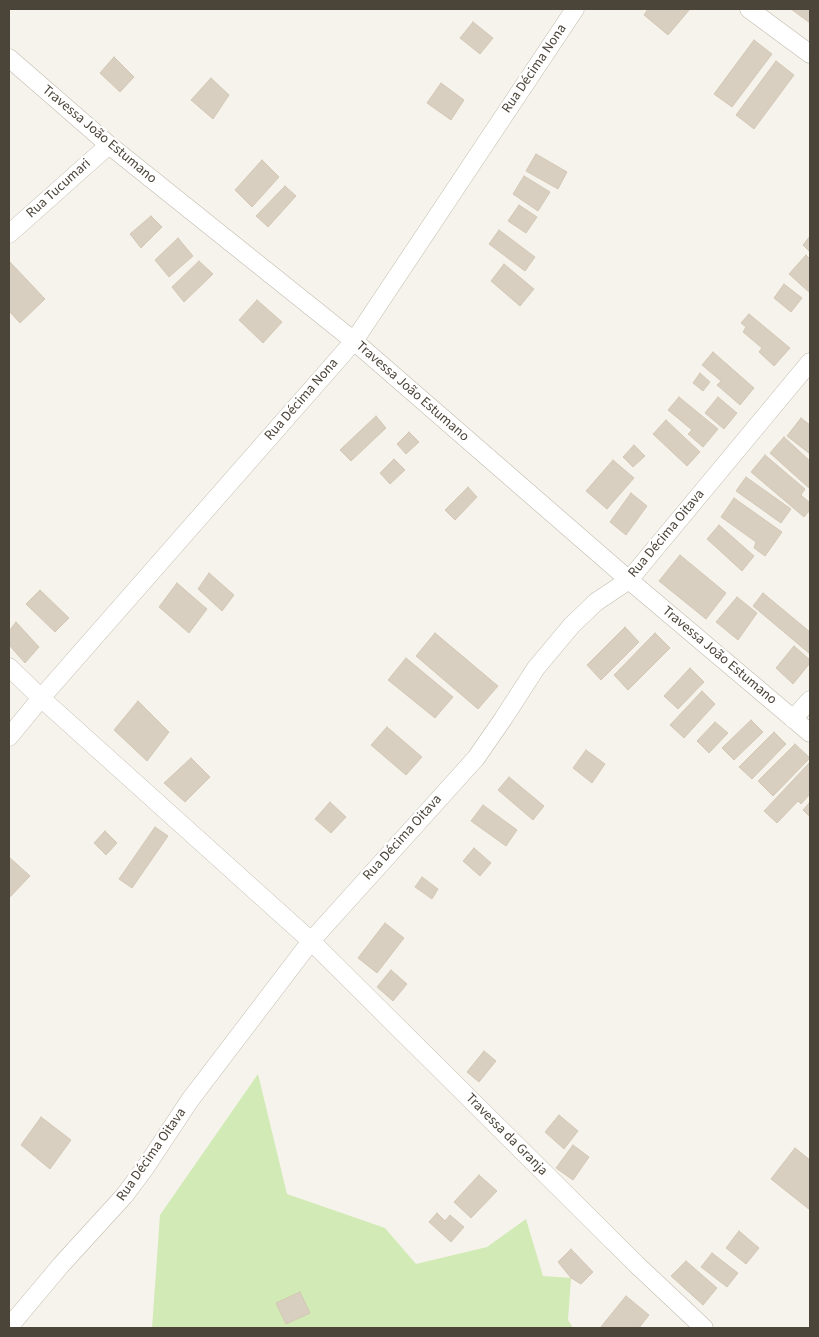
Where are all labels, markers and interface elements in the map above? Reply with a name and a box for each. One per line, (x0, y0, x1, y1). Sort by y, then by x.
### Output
street label: Rua Décima Nona (499, 21, 571, 117)
street label: Travessa João Estumano (38, 82, 160, 188)
street label: Rua Tucumari (23, 156, 95, 222)
street label: Travessa João Estumano (352, 338, 472, 446)
street label: Rua Décima Nona (262, 355, 342, 445)
street label: Rua Décima Oitava (625, 487, 709, 581)
street label: Travessa João Estumano (658, 603, 780, 709)
street label: Rua Décima Oitava (360, 792, 446, 884)
street label: Travessa da Granja (461, 1090, 551, 1180)
street label: Rua Décima Oitava (114, 1105, 190, 1205)

